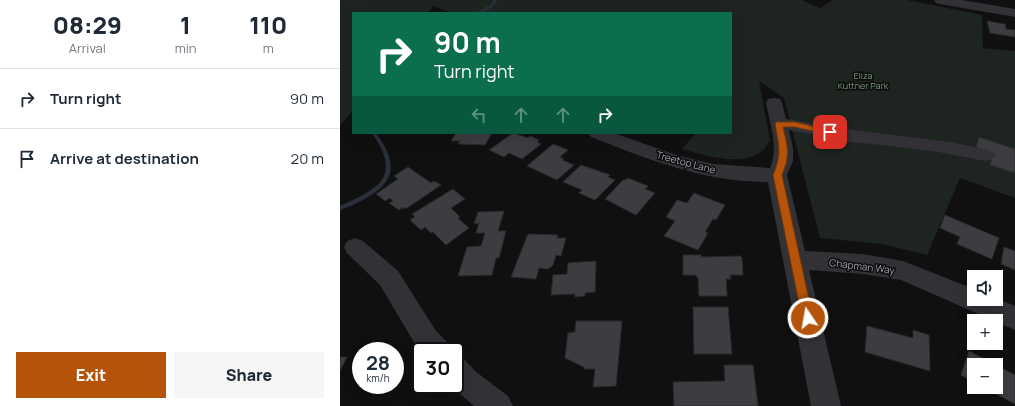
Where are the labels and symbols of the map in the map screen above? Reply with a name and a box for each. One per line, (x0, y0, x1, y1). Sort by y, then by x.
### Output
park label: Eliza Kuttner Park (838, 69, 889, 92)
pin (813, 115, 847, 149)
street label: Treetop Lane (655, 147, 717, 177)
street label: Chapman Way (828, 255, 896, 277)
position arrow (787, 297, 829, 339)
speed limit sign: 30 (412, 342, 464, 394)

